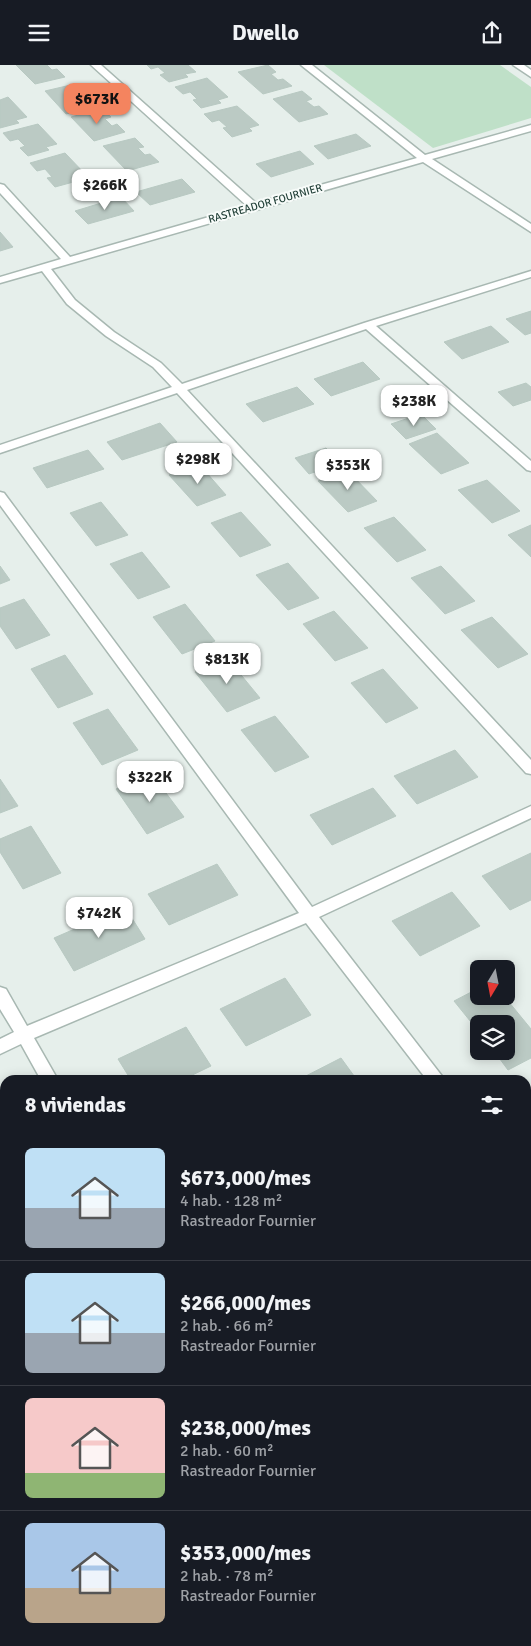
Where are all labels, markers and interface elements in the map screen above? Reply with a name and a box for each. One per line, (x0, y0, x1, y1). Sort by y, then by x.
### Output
icon: menu (25, 19, 53, 47)
text: Dwello (232, 19, 299, 46)
icon: share (478, 19, 506, 47)
pin: $673K (62, 83, 132, 125)
text: $673K (75, 89, 119, 109)
pin: $266K (70, 169, 140, 211)
text: $266K (83, 175, 127, 195)
street label: RASTREADOR FOURNIER (207, 181, 324, 226)
pin: $238K (379, 385, 449, 427)
text: $238K (392, 391, 436, 411)
pin: $298K (163, 443, 233, 485)
text: $298K (176, 449, 220, 469)
pin: $353K (313, 449, 383, 491)
text: $353K (326, 455, 370, 475)
pin: $813K (192, 643, 262, 685)
text: $813K (205, 649, 249, 669)
pin: $322K (115, 761, 185, 803)
text: $322K (128, 767, 172, 787)
pin: $742K (64, 897, 134, 939)
text: $742K (77, 903, 121, 923)
north arrow (470, 960, 515, 1005)
map controls (470, 960, 515, 1060)
button: layers (470, 1015, 515, 1060)
icon: filters (478, 1091, 506, 1119)
text: 8 viviendas (25, 1092, 126, 1118)
text: $673,000/mes (180, 1165, 311, 1191)
icon: home (65, 1168, 125, 1228)
text: 4 hab. · 128 m² (180, 1191, 282, 1211)
text: Rastreador Fournier (180, 1211, 316, 1231)
text: $266,000/mes (180, 1290, 311, 1316)
icon: home (65, 1293, 125, 1353)
text: 2 hab. · 66 m² (180, 1316, 274, 1336)
text: Rastreador Fournier (180, 1336, 316, 1356)
text: $238,000/mes (180, 1415, 311, 1441)
icon: home (65, 1418, 125, 1478)
text: 2 hab. · 60 m² (180, 1441, 274, 1461)
text: Rastreador Fournier (180, 1461, 316, 1481)
text: $353,000/mes (180, 1540, 311, 1566)
icon: home (65, 1543, 125, 1603)
text: 2 hab. · 78 m² (180, 1566, 274, 1586)
text: Rastreador Fournier (180, 1586, 316, 1606)

